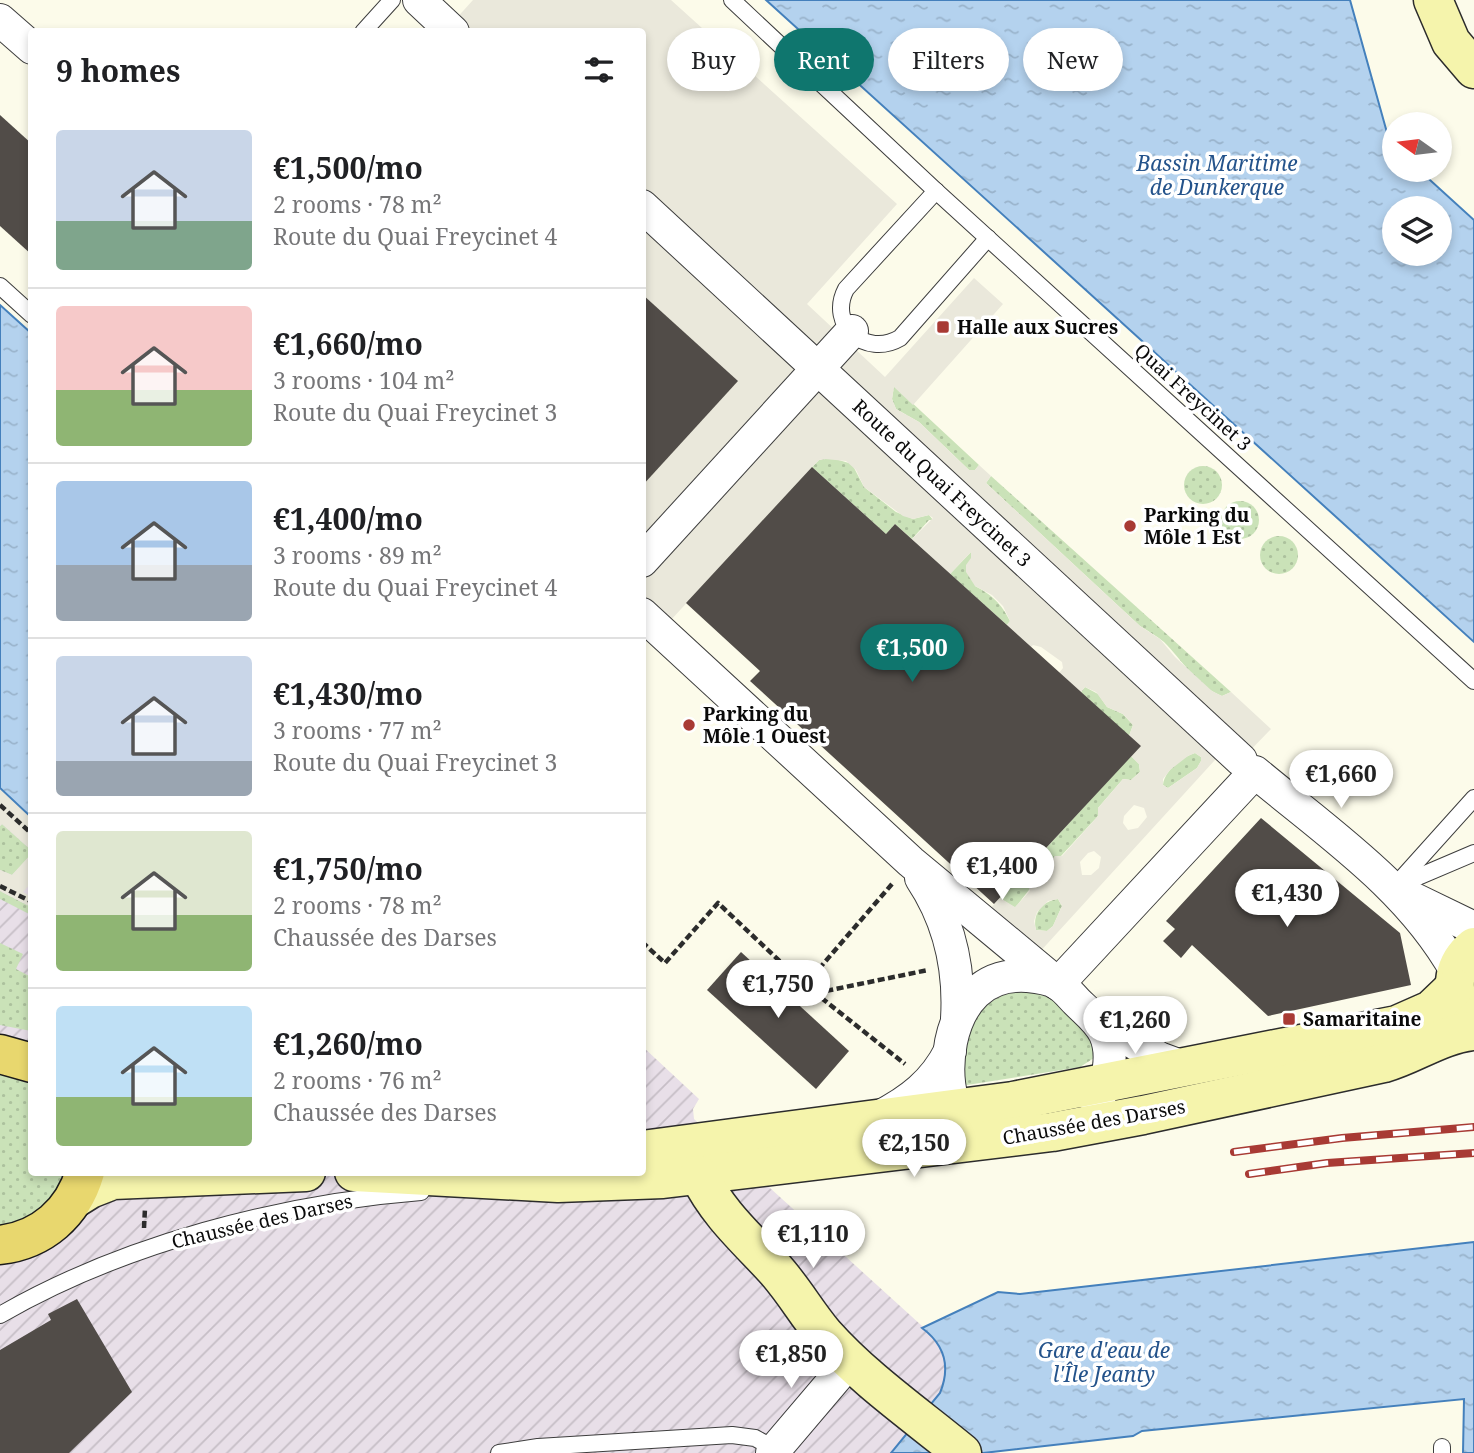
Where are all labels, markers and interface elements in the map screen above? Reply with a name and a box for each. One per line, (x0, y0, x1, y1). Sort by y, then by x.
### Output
chip: Buy (667, 28, 760, 91)
chip: Rent (774, 28, 874, 91)
chip: Filters (888, 28, 1009, 91)
chip: New (1023, 28, 1123, 91)
text: 9 homes (56, 50, 180, 91)
icon: filters (580, 51, 618, 89)
north arrow (1382, 112, 1452, 182)
map controls (1382, 112, 1452, 266)
text: €1,500/mo (273, 147, 423, 188)
water label: Bassin Maritime de Dunkerque (1135, 149, 1298, 201)
icon: home (112, 158, 196, 242)
text: 2 rooms · 78 m² (273, 188, 442, 220)
button: layers (1382, 196, 1452, 266)
text: Route du Quai Freycinet 4 (273, 220, 557, 252)
place label: Halle aux Sucres (957, 314, 1118, 340)
marker: Halle aux Sucres (935, 319, 951, 335)
text: €1,660/mo (273, 323, 423, 364)
icon: home (112, 334, 196, 418)
street label: Quai Freycinet 3 (1129, 337, 1257, 457)
text: 3 rooms · 104 m² (273, 364, 455, 396)
street label: Route du Quai Freycinet 3 (847, 393, 1037, 573)
text: Route du Quai Freycinet 3 (273, 396, 557, 428)
text: €1,400/mo (273, 498, 423, 539)
place label: Parking du Môle 1 Est (1144, 502, 1250, 550)
icon: home (112, 509, 196, 593)
marker: Parking du Môle 1 Est (1122, 518, 1138, 534)
text: 3 rooms · 89 m² (273, 539, 442, 571)
text: Route du Quai Freycinet 4 (273, 571, 557, 603)
pin: €1,500 (855, 624, 969, 684)
text: €1,500 (876, 631, 948, 663)
text: €1,430/mo (273, 673, 423, 714)
icon: home (112, 684, 196, 768)
place label: Parking du Môle 1 Ouest (703, 701, 827, 749)
text: 3 rooms · 77 m² (273, 714, 442, 746)
marker: Parking du Môle 1 Ouest (681, 717, 697, 733)
text: Route du Quai Freycinet 3 (273, 746, 557, 778)
pin: €1,660 (1284, 750, 1398, 810)
text: €1,660 (1305, 757, 1377, 789)
pin: €1,400 (945, 842, 1059, 902)
text: €1,750/mo (273, 848, 423, 889)
text: €1,400 (966, 849, 1038, 881)
icon: home (112, 859, 196, 943)
pin: €1,430 (1230, 870, 1344, 929)
text: €1,430 (1251, 876, 1323, 908)
text: 2 rooms · 78 m² (273, 889, 442, 921)
text: Chaussée des Darses (273, 921, 497, 953)
pin: €1,750 (721, 960, 835, 1020)
text: €1,750 (742, 967, 814, 999)
pin: €1,260 (1078, 996, 1192, 1056)
text: €1,260 (1099, 1003, 1171, 1035)
place label: Samaritaine (1303, 1006, 1422, 1032)
marker: Samaritaine (1281, 1011, 1297, 1027)
text: €1,260/mo (273, 1023, 423, 1064)
icon: home (112, 1034, 196, 1118)
text: 2 rooms · 76 m² (273, 1064, 442, 1096)
street label: Chaussée des Darses (1001, 1093, 1187, 1151)
text: Chaussée des Darses (273, 1096, 497, 1128)
pin: €2,150 (857, 1120, 971, 1179)
text: €2,150 (878, 1126, 950, 1158)
street label: Chaussée des Darses (169, 1188, 355, 1254)
pin: €1,110 (756, 1210, 870, 1270)
text: €1,110 (777, 1217, 849, 1249)
pin: €1,850 (734, 1330, 848, 1390)
water label: Gare d'eau de l'Île Jeanty (1038, 1336, 1170, 1388)
text: €1,850 (755, 1337, 827, 1369)

